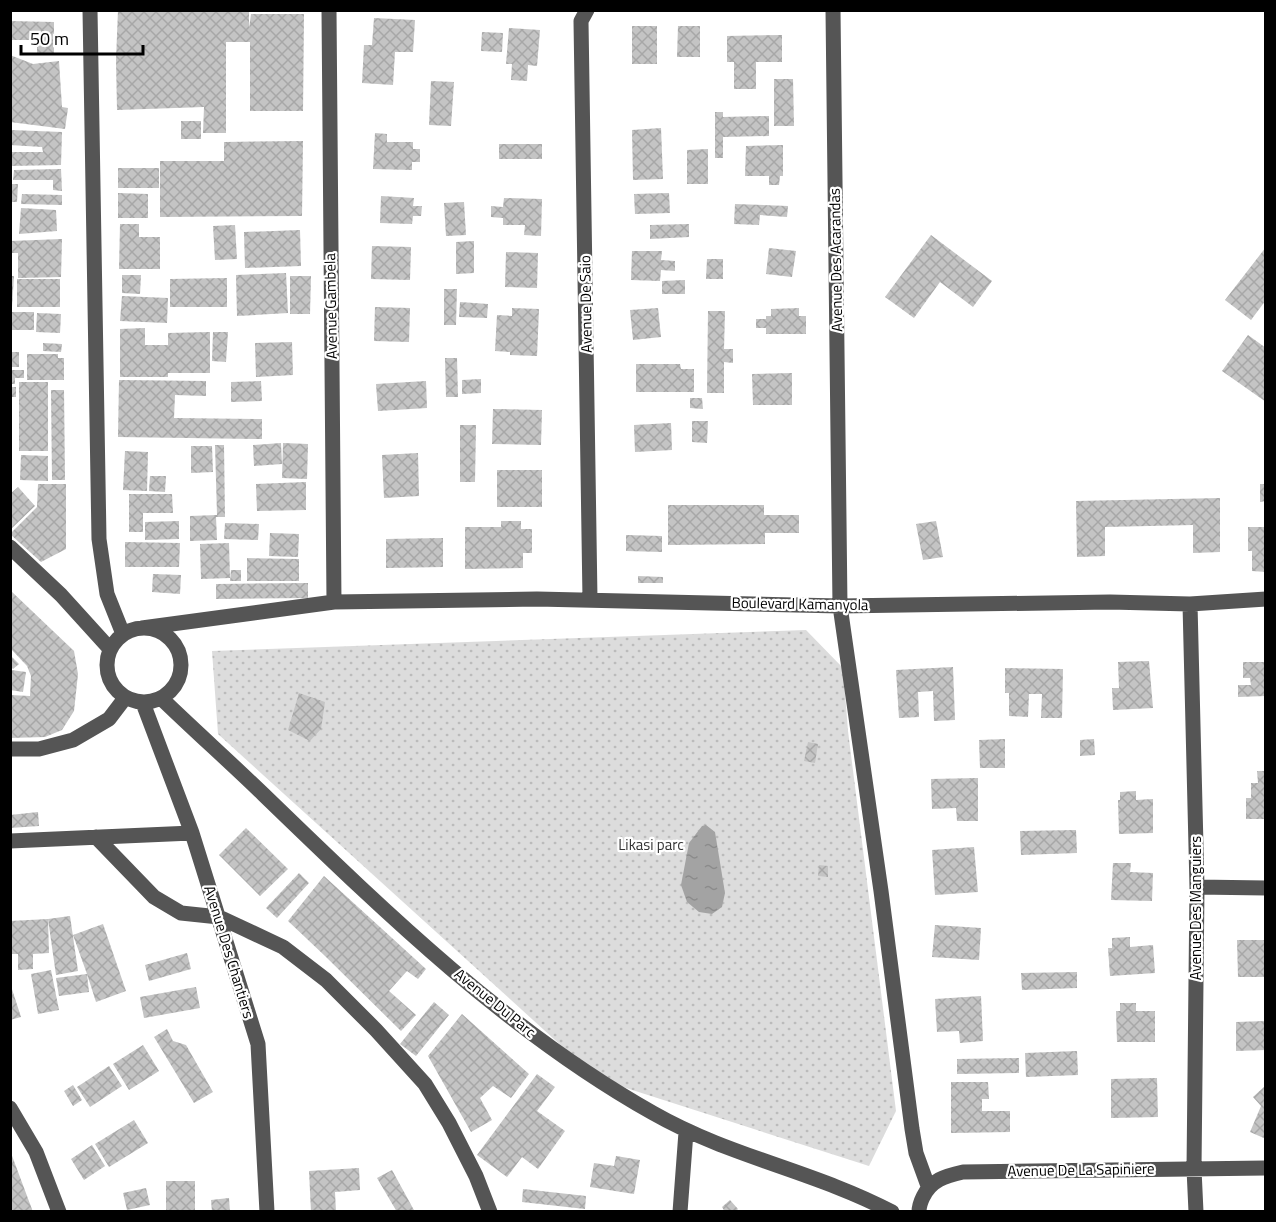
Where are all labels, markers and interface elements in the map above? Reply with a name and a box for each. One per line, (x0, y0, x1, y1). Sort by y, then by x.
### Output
scale bar (21, 18, 142, 56)
text: 50 m (30, 25, 69, 52)
street label: Avenue Des Acarandas (823, 188, 848, 332)
street label: Avenue Gambela (318, 252, 343, 359)
street label: Avenue De Saio (573, 255, 598, 353)
street label: Boulevard Kamanyola (731, 591, 869, 616)
park label: Likasi parc (618, 833, 684, 856)
street label: Avenue Des Manguiers (1184, 836, 1207, 980)
street label: Avenue Des Chantiers (198, 883, 261, 1021)
street label: Avenue Du Parc (450, 962, 541, 1043)
street label: Avenue De La Sapiniere (1007, 1157, 1155, 1182)

